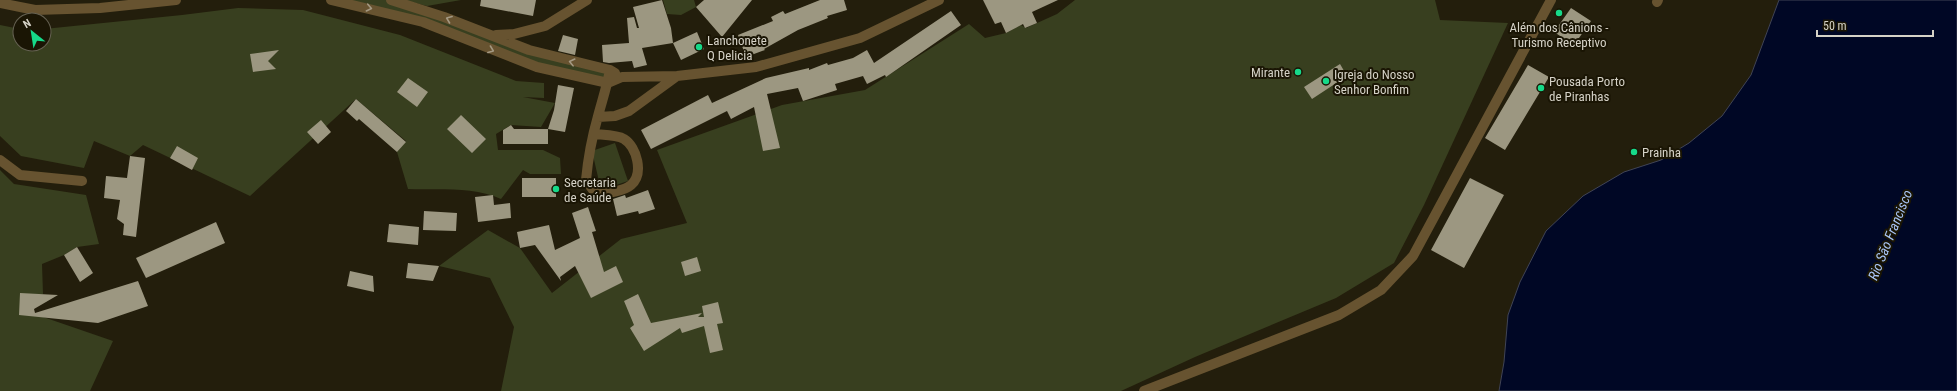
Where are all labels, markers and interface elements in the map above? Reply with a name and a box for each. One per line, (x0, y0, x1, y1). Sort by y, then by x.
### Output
one-way arrow (366, 4, 372, 12)
marker: Além dos Cânions - Turismo Receptivo (1554, 8, 1564, 18)
north arrow (12, 12, 52, 52)
scale bar (1817, 12, 1933, 38)
text: N (21, 16, 34, 31)
one-way arrow (446, 16, 453, 24)
text: 50 m (1823, 19, 1847, 33)
place label: Além dos Cânions - Turismo Receptivo (1509, 20, 1609, 50)
place label: Lanchonete Q Delicia (707, 33, 767, 63)
marker: Lanchonete Q Delicia (694, 42, 704, 52)
one-way arrow (488, 46, 495, 54)
one-way arrow (569, 58, 576, 67)
place label: Mirante (1251, 65, 1290, 80)
marker: Mirante (1293, 67, 1303, 77)
place label: Igreja do Nosso Senhor Bonfim (1334, 67, 1415, 97)
place label: Pousada Porto de Piranhas (1549, 74, 1625, 104)
marker: Igreja do Nosso Senhor Bonfim (1321, 76, 1331, 86)
marker: Pousada Porto de Piranhas (1536, 83, 1546, 93)
place label: Prainha (1642, 145, 1681, 160)
marker: Prainha (1629, 147, 1639, 157)
place label: Secretaria de Saúde (564, 175, 616, 205)
marker: Secretaria de Saúde (551, 184, 561, 194)
water label: Rio São Francisco (1865, 187, 1915, 282)

